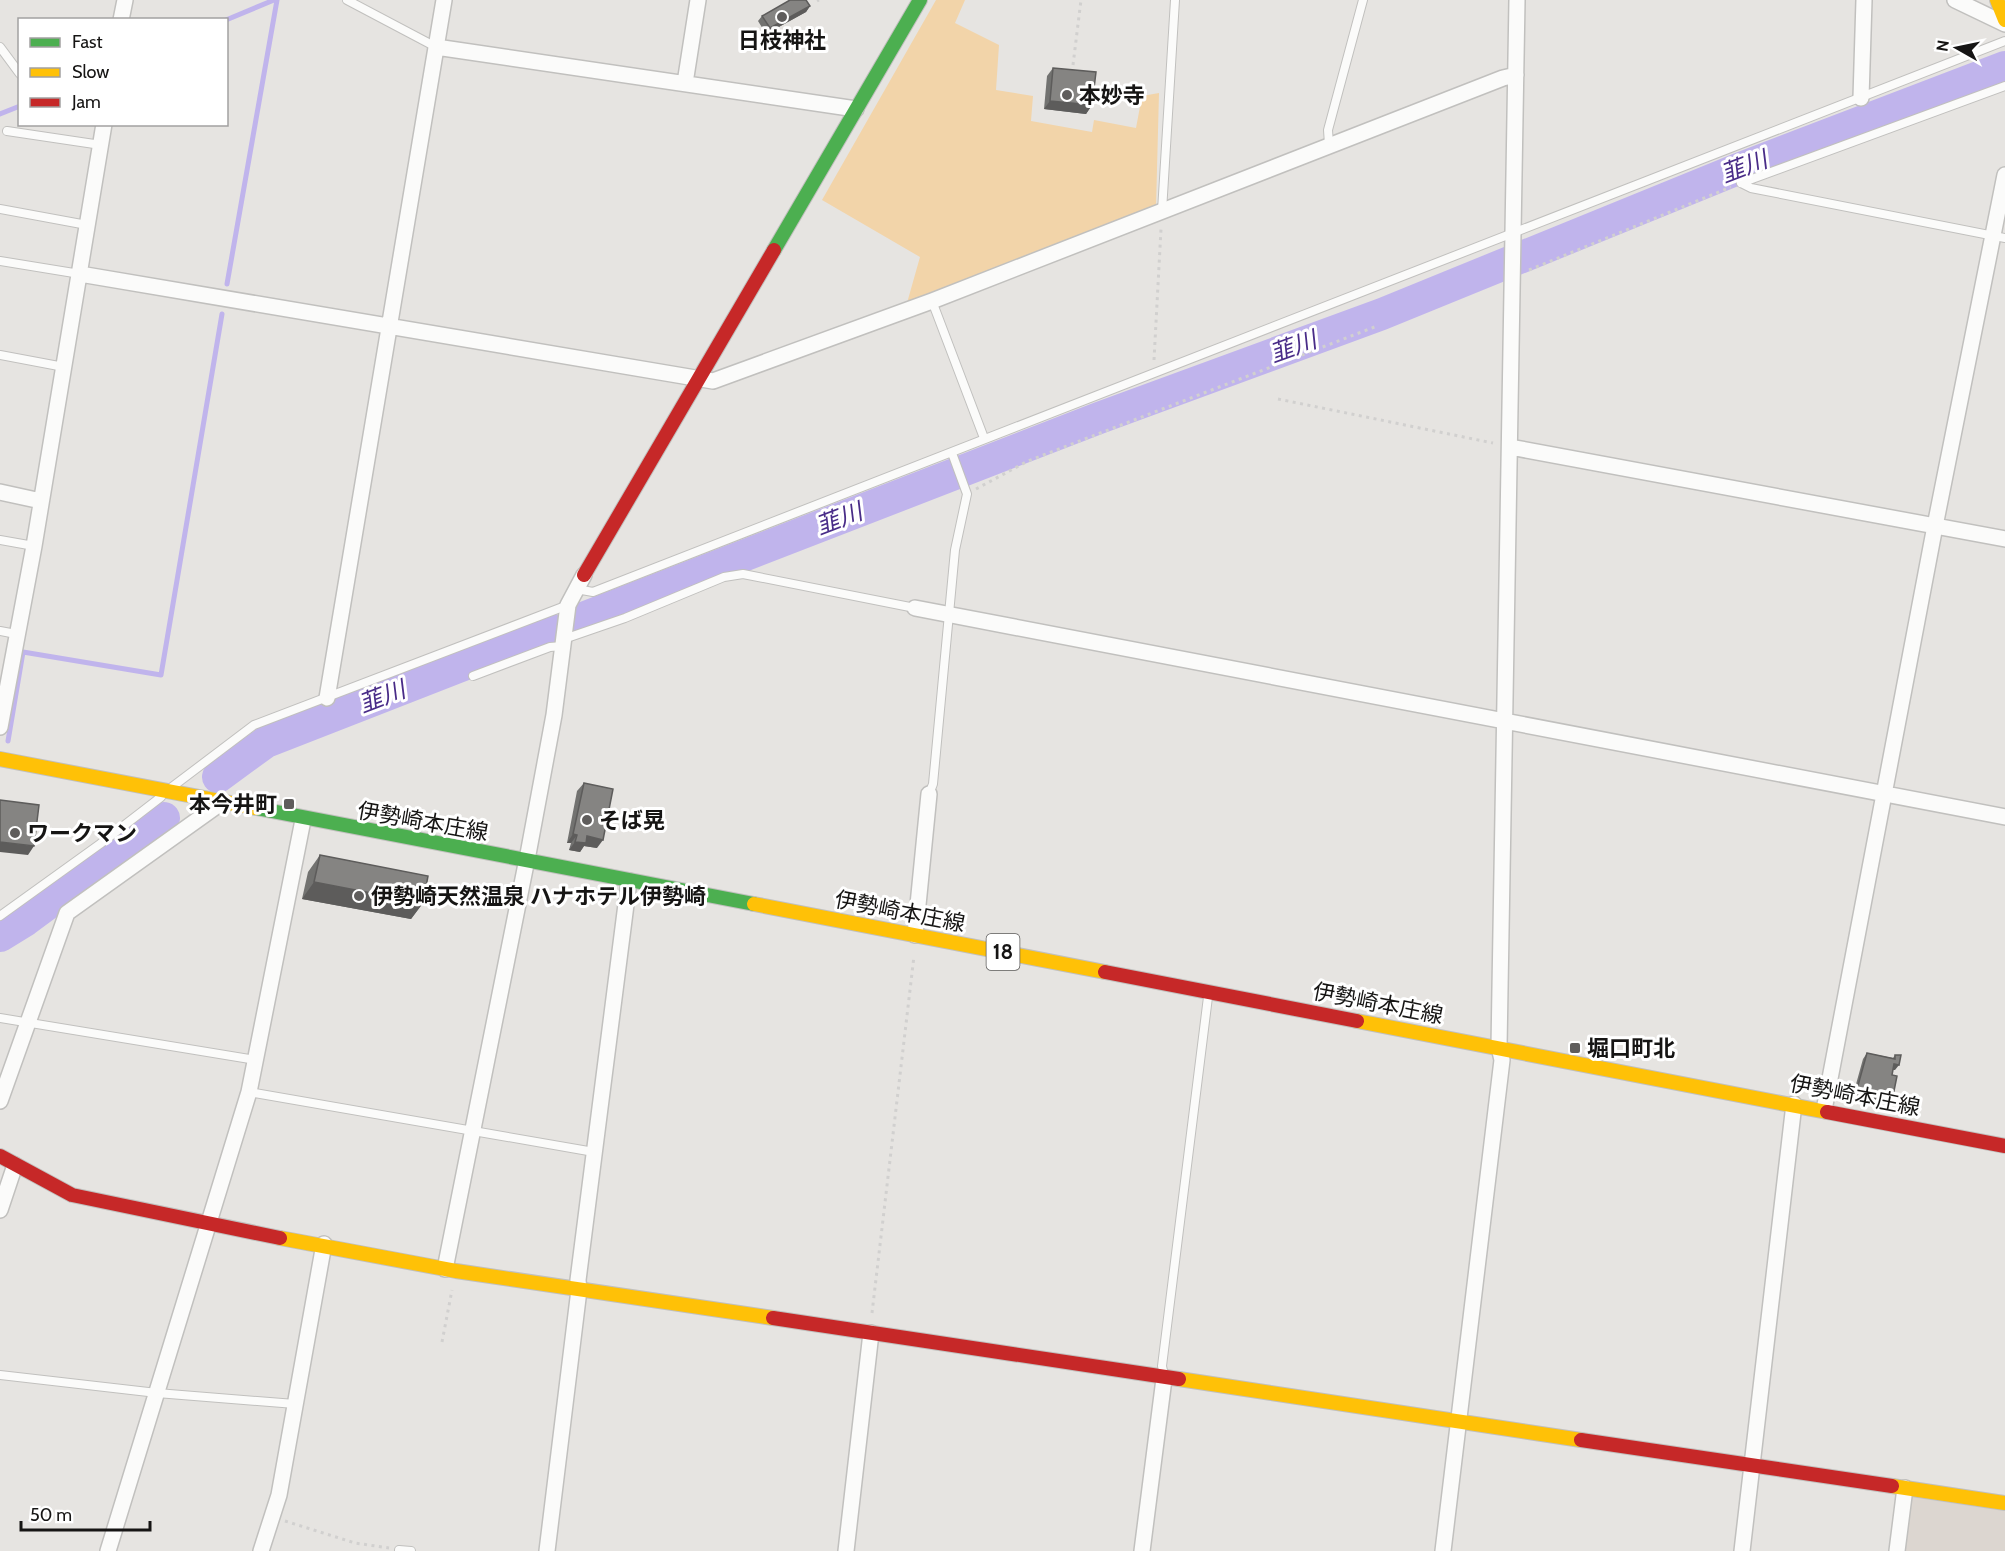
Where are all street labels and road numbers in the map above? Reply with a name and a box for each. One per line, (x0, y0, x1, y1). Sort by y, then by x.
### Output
street label: 伊勢崎本庄線 (356, 797, 490, 846)
street label: 伊勢崎本庄線 (833, 886, 967, 937)
road number: 18 (986, 934, 1020, 970)
street label: 伊勢崎本庄線 (1311, 978, 1445, 1029)
street label: 伊勢崎本庄線 (1788, 1070, 1922, 1121)

